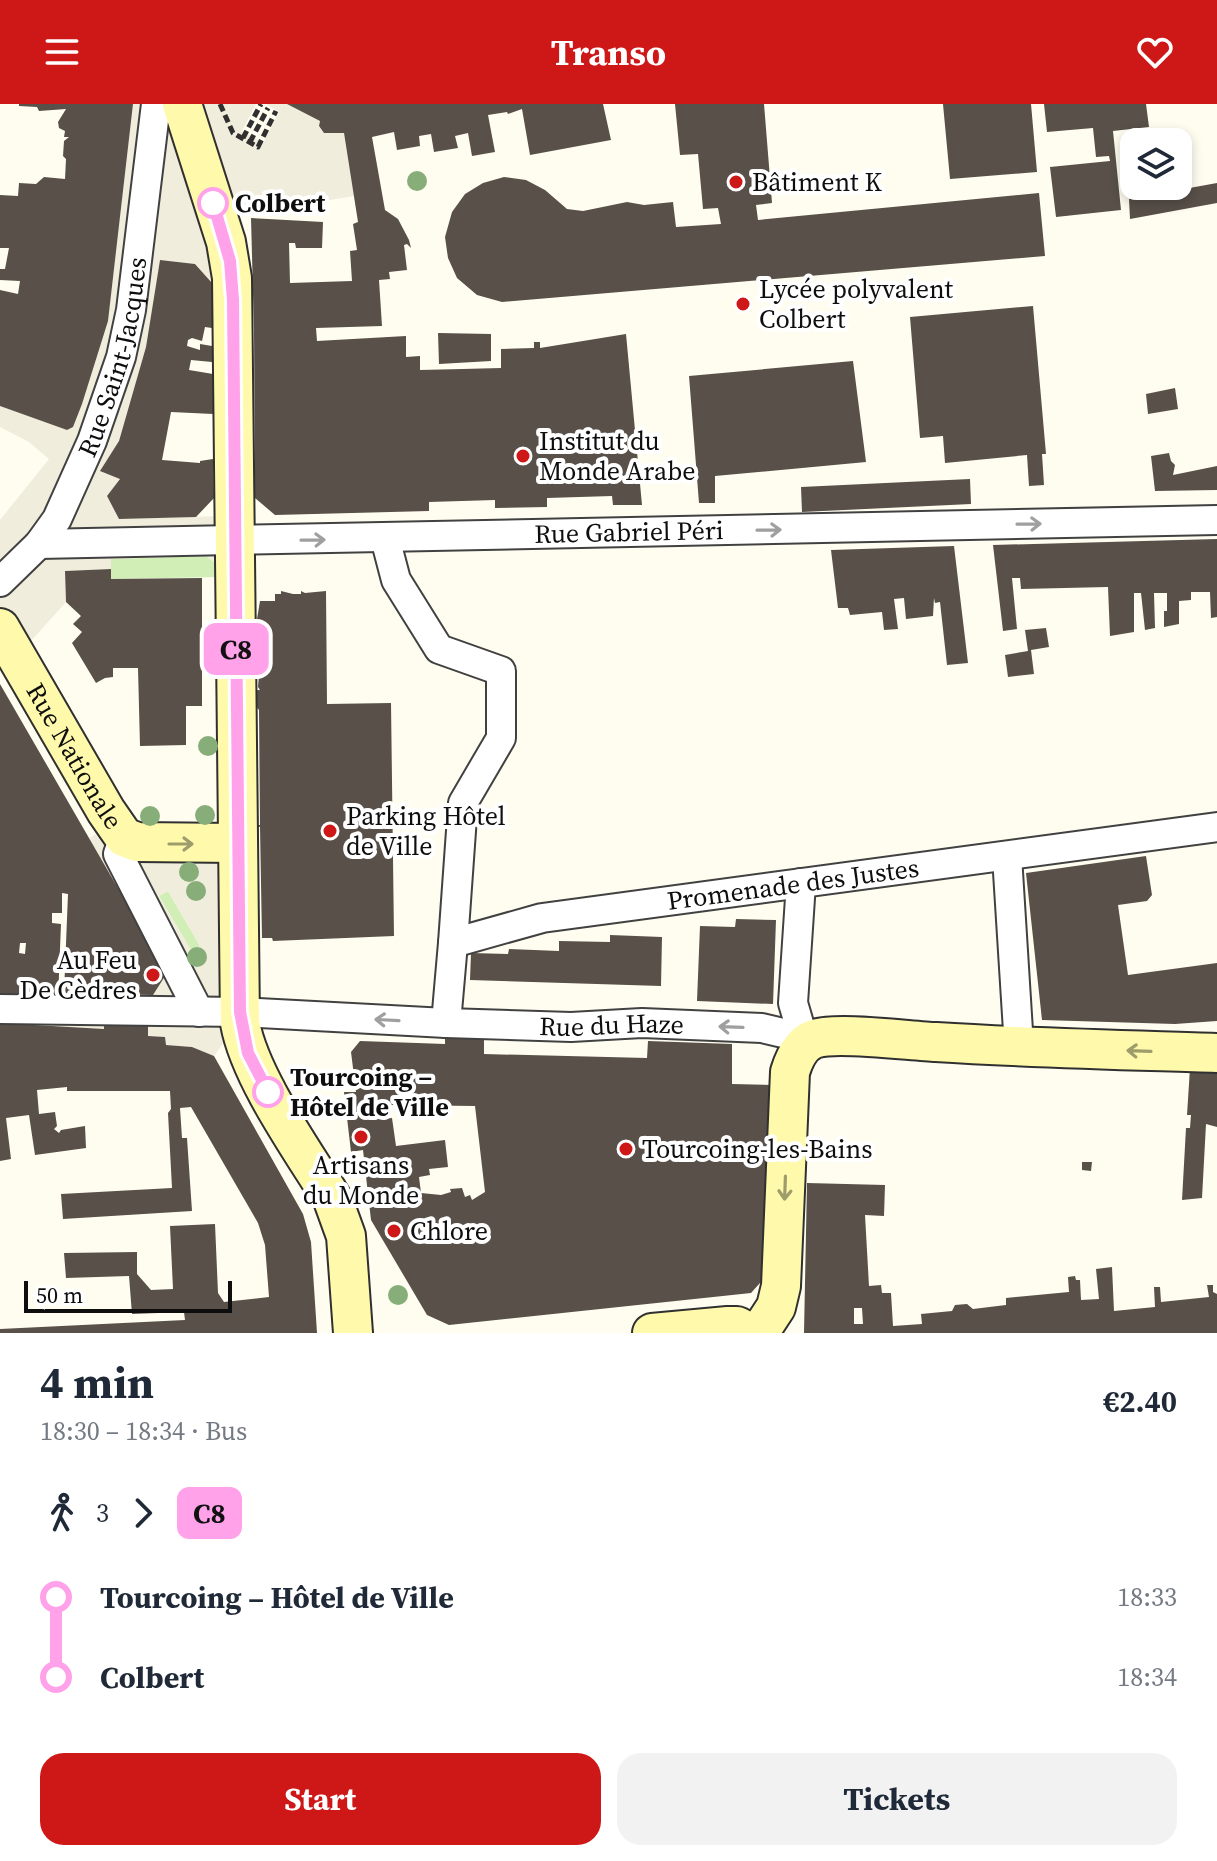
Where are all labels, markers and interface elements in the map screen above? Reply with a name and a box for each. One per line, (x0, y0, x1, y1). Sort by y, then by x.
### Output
text: Transo (551, 28, 666, 77)
icon: menu (40, 30, 84, 74)
icon: heart (1133, 30, 1177, 74)
map controls (1120, 128, 1192, 200)
button: layers (1120, 128, 1192, 200)
place label: Bâtiment K (752, 164, 883, 200)
marker: Bâtiment K (727, 173, 745, 191)
place label: Colbert (235, 185, 326, 221)
marker: Colbert (198, 188, 228, 218)
street label: Rue Saint-Jacques (69, 255, 155, 463)
place label: Lycée polyvalent Colbert (759, 271, 954, 337)
marker: Lycée polyvalent Colbert (734, 295, 752, 313)
place label: Institut du Monde Arabe (539, 423, 696, 489)
marker: Institut du Monde Arabe (514, 447, 532, 465)
street label: Rue Gabriel Péri (534, 512, 724, 552)
one-way arrow (1015, 516, 1042, 532)
one-way arrow (755, 522, 782, 538)
one-way arrow (299, 532, 326, 548)
line badge: C8 (200, 623, 272, 675)
text: C8 (220, 630, 252, 668)
street label: Rue Nationale (18, 676, 131, 836)
place label: Parking Hôtel de Ville (346, 798, 506, 864)
marker: Parking Hôtel de Ville (321, 822, 339, 840)
one-way arrow (167, 836, 194, 852)
street label: Promenade des Justes (665, 849, 921, 919)
place label: Au Feu De Cèdres (20, 942, 137, 1008)
marker: Au Feu De Cèdres (144, 966, 162, 984)
street label: Rue du Haze (539, 1005, 685, 1045)
one-way arrow (374, 1013, 401, 1028)
one-way arrow (718, 1019, 745, 1034)
one-way arrow (1126, 1043, 1153, 1058)
place label: Tourcoing – Hôtel de Ville (290, 1059, 449, 1125)
marker: Tourcoing – Hôtel de Ville (253, 1077, 283, 1107)
marker: Artisans du Monde (352, 1128, 370, 1146)
place label: Tourcoing-les-Bains (642, 1131, 873, 1167)
marker: Tourcoing-les-Bains (617, 1140, 635, 1158)
place label: Artisans du Monde (303, 1147, 419, 1213)
one-way arrow (777, 1174, 792, 1201)
place label: Chlore (410, 1213, 488, 1249)
marker: Chlore (385, 1222, 403, 1240)
scale bar (24, 1277, 232, 1313)
text: 50 m (36, 1280, 83, 1310)
text: 4 min (40, 1352, 154, 1413)
text: €2.40 (1103, 1381, 1177, 1422)
text: 18:30 – 18:34 · Bus (40, 1413, 247, 1449)
icon: walk (40, 1491, 84, 1535)
icon: forward (121, 1491, 165, 1535)
text: C8 (193, 1494, 226, 1532)
text: 3 (96, 1495, 109, 1531)
text: Tourcoing – Hôtel de Ville (100, 1577, 454, 1618)
text: 18:33 (1117, 1579, 1177, 1615)
text: Colbert (100, 1657, 204, 1698)
text: 18:34 (1117, 1659, 1177, 1695)
button: Start (40, 1753, 601, 1845)
button: Tickets (617, 1753, 1177, 1845)

